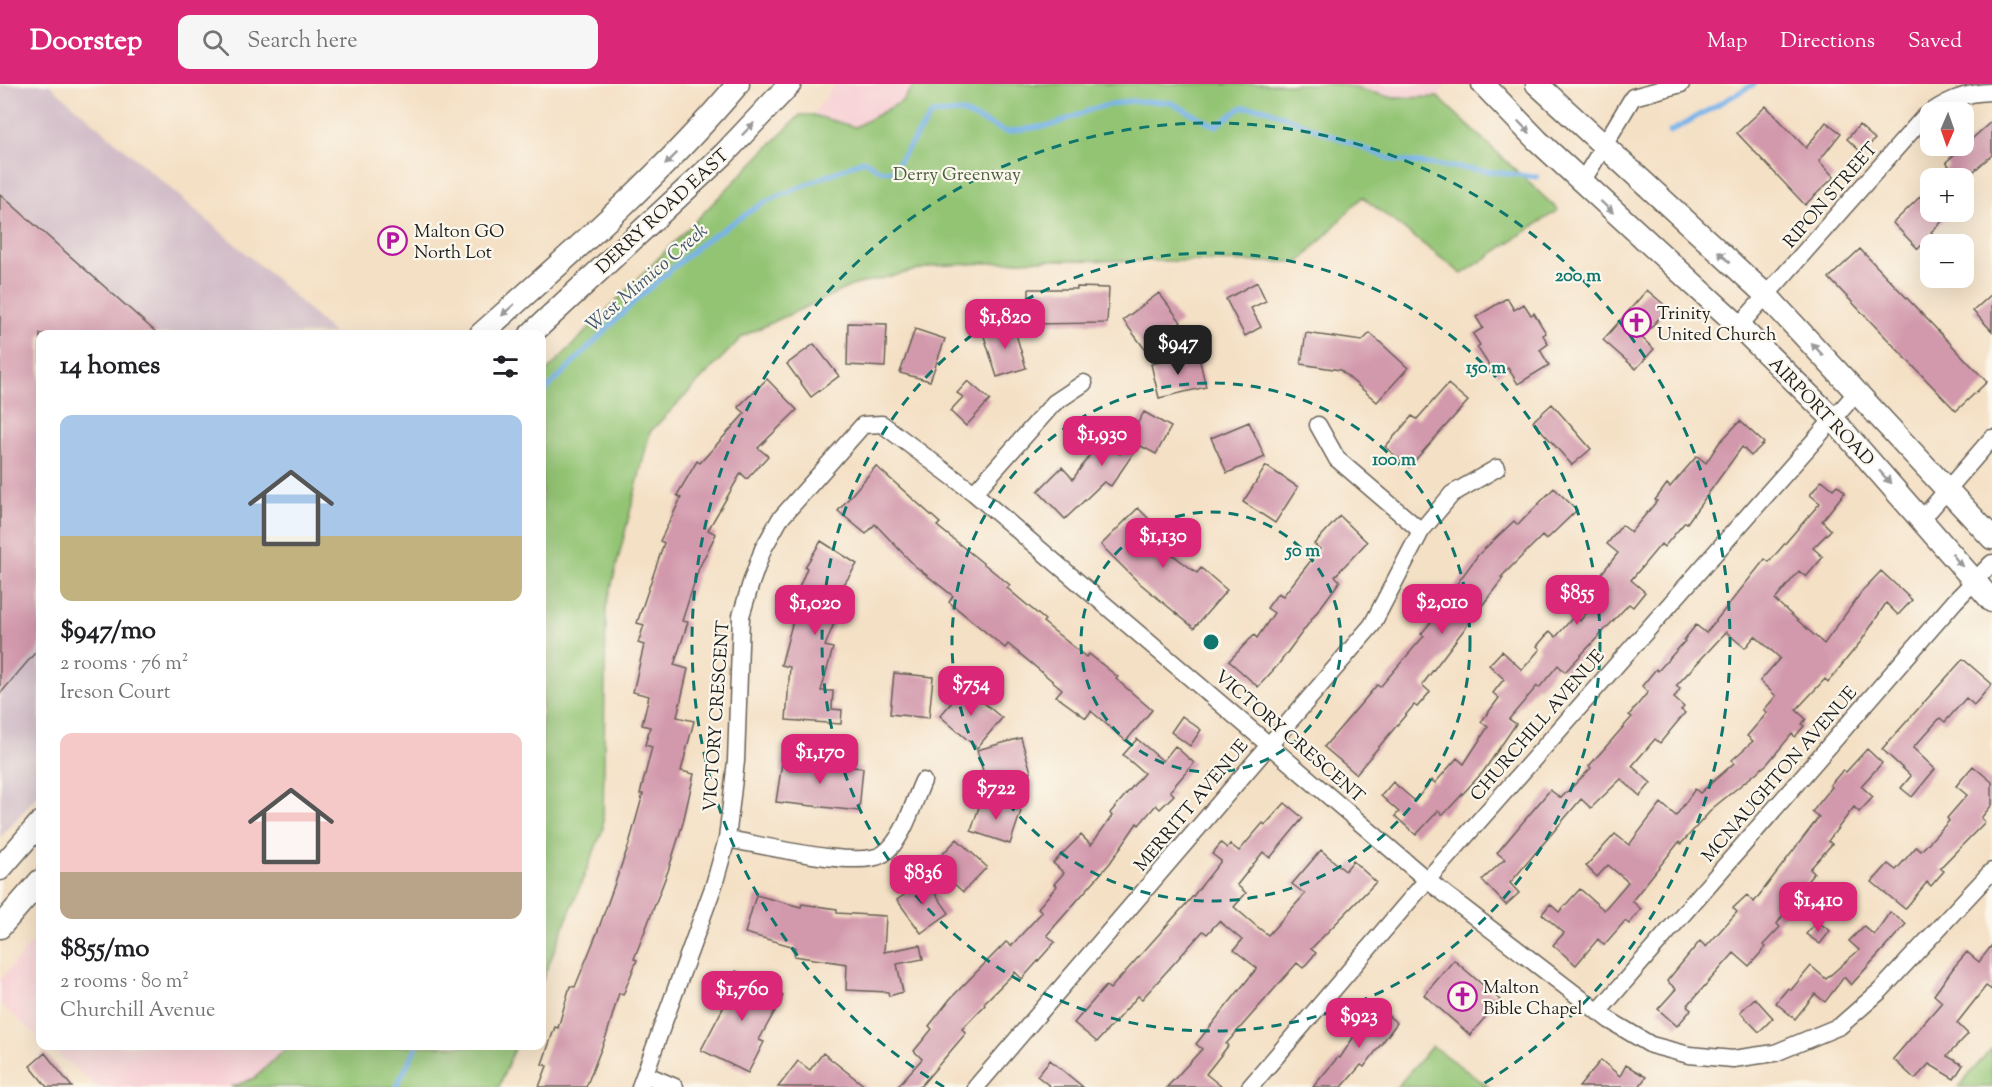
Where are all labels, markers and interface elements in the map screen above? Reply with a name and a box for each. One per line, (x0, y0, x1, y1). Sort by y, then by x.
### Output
search box (178, 15, 598, 69)
text: Doorstep (30, 22, 142, 62)
icon: search (199, 26, 232, 59)
text: Search here (247, 26, 358, 58)
text: Map (1707, 27, 1747, 57)
text: Directions (1780, 27, 1875, 57)
text: Saved (1908, 27, 1962, 57)
north arrow (1920, 102, 1974, 156)
map controls (1920, 102, 1974, 288)
one-way arrow (1516, 119, 1530, 133)
one-way arrow (741, 122, 755, 137)
street label: RIPON STREET (1778, 137, 1885, 255)
street label: DERRY ROAD EAST (591, 144, 736, 281)
one-way arrow (664, 152, 679, 166)
park label: Derry Greenway (893, 163, 1021, 189)
button: + (1920, 168, 1974, 222)
one-way arrow (1600, 199, 1614, 213)
water label: West Mimico Creek (580, 218, 715, 340)
place label: Malton GO North Lot (414, 220, 504, 267)
parking icon: Malton GO North Lot (377, 225, 409, 257)
button: − (1920, 234, 1974, 288)
one-way arrow (1717, 251, 1732, 264)
text: 200 m (1555, 264, 1601, 290)
pin: $1,820 (956, 299, 1054, 350)
place label: Trinity United Church (1657, 302, 1777, 349)
one-way arrow (501, 303, 516, 316)
text: $1,820 (979, 304, 1031, 333)
church icon: Trinity United Church (1620, 307, 1652, 339)
pin: $947 (1142, 325, 1214, 376)
text: $947 (1158, 330, 1198, 359)
one-way arrow (1811, 342, 1824, 357)
text: 14 homes (60, 348, 160, 385)
icon: filters (489, 350, 522, 383)
street label: AIRPORT ROAD (1762, 352, 1879, 473)
text: 150 m (1466, 356, 1506, 382)
pin: $1,930 (1053, 416, 1151, 467)
text: $1,930 (1077, 421, 1127, 450)
text: 100 m (1372, 448, 1416, 474)
icon: home (237, 454, 345, 562)
one-way arrow (1878, 469, 1891, 484)
pin: $1,130 (1114, 518, 1212, 569)
text: $1,130 (1139, 523, 1187, 552)
text: 50 m (1284, 539, 1320, 565)
one-way arrow (1950, 552, 1963, 568)
pin: $855 (1541, 575, 1613, 626)
text: $855 (1560, 580, 1594, 609)
pin: $2,010 (1393, 584, 1491, 635)
pin: $1,020 (766, 585, 864, 636)
text: $2,010 (1416, 589, 1468, 618)
text: $1,020 (789, 590, 841, 619)
text: $947/mo (60, 613, 156, 650)
street label: VICTORY CRESCENT (698, 619, 738, 813)
centre of rings (1201, 632, 1221, 652)
street label: CHURCHILL AVENUE (1465, 645, 1612, 808)
text: 2 rooms · 76 m² (60, 650, 188, 679)
street label: VICTORY CRESCENT (1208, 665, 1370, 810)
pin: $754 (935, 666, 1007, 717)
text: $754 (952, 671, 990, 700)
text: Ireson Court (60, 679, 171, 708)
street label: MCNAUGHTON AVENUE (1697, 682, 1864, 869)
pin: $1,170 (771, 734, 869, 785)
street label: MERRITT AVENUE (1129, 734, 1256, 878)
text: $1,170 (795, 739, 845, 768)
pin: $722 (960, 770, 1032, 821)
icon: home (237, 772, 345, 880)
text: $722 (976, 775, 1016, 804)
pin: $836 (887, 855, 959, 906)
text: $836 (904, 860, 942, 889)
pin: $1,410 (1769, 882, 1867, 933)
text: $1,410 (1793, 887, 1843, 916)
text: $855/mo (60, 931, 149, 968)
text: 2 rooms · 80 m² (60, 968, 189, 997)
pin: $1,760 (693, 971, 791, 1022)
text: $1,760 (716, 976, 769, 1005)
place label: Malton Bible Chapel (1483, 976, 1583, 1023)
church icon: Malton Bible Chapel (1446, 981, 1478, 1013)
text: Churchill Avenue (60, 997, 215, 1026)
pin: $923 (1323, 998, 1395, 1049)
text: $923 (1340, 1003, 1378, 1032)

